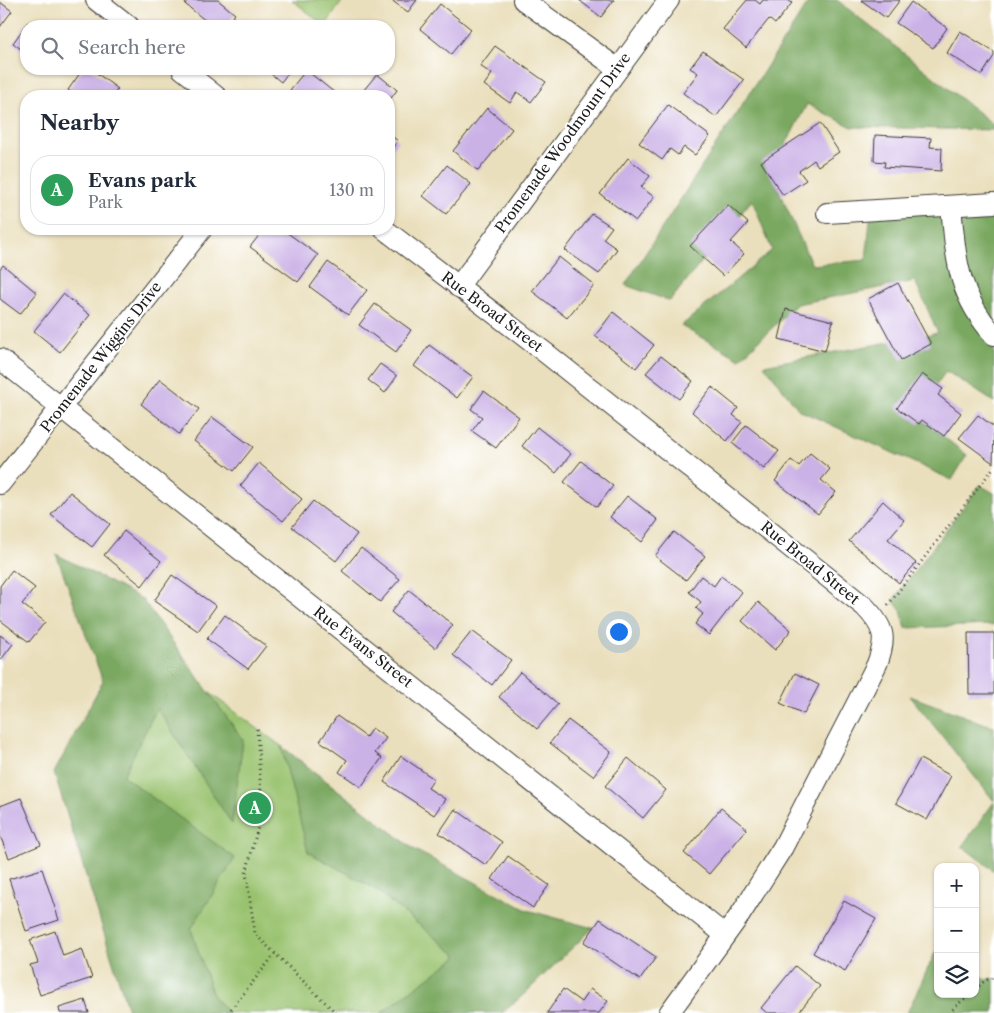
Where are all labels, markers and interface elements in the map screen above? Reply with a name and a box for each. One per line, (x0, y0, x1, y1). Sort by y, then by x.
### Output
search box (20, 20, 395, 75)
icon: search (38, 34, 66, 62)
text: Search here (78, 36, 186, 59)
street label: Promenade Woodmount Drive (491, 49, 635, 237)
text: Nearby (40, 110, 119, 135)
text: Evans park (88, 169, 196, 192)
text: A (51, 180, 63, 200)
text: 130 m (329, 180, 374, 200)
text: Park (88, 192, 123, 212)
street label: Rue Broad Street (438, 267, 547, 356)
street label: Promenade Wiggins Drive (36, 278, 165, 436)
street label: Rue Broad Street (757, 517, 864, 609)
street label: Rue Evans Street (310, 602, 417, 692)
your location (606, 619, 632, 645)
pin: A (239, 789, 271, 827)
map controls (934, 863, 979, 998)
button: + (934, 863, 979, 908)
button: − (934, 908, 979, 953)
button: layers (934, 953, 979, 998)

